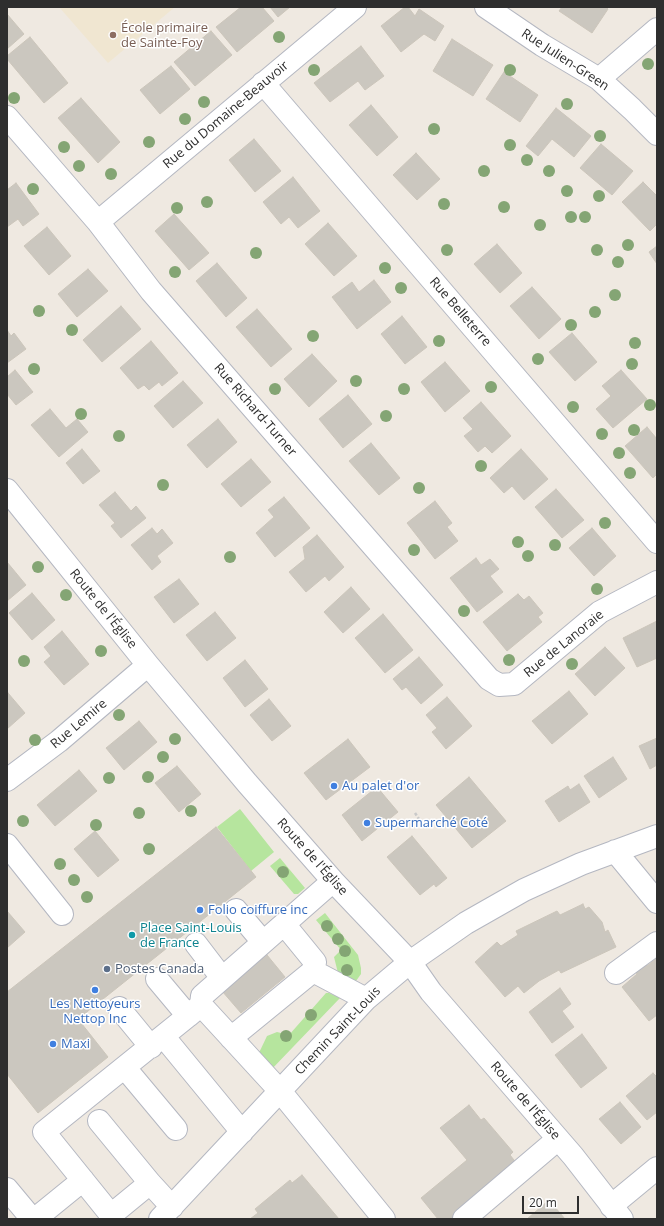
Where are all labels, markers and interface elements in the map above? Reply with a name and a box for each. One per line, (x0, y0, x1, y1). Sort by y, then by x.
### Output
place label: École primaire de Sainte-Foy (121, 20, 208, 51)
street label: Rue Julien-Green (518, 26, 612, 94)
marker: École primaire de Sainte-Foy (108, 30, 118, 40)
street label: Rue du Domaine-Beauvoir (160, 58, 292, 172)
street label: Rue Belleterre (426, 274, 494, 350)
street label: Rue Richard-Turner (210, 360, 300, 460)
street label: Route de l'Église (66, 566, 140, 652)
street label: Rue de Lanoraie (521, 607, 607, 681)
street label: Rue Lemire (48, 696, 110, 752)
place label: Au palet d'or (342, 778, 419, 794)
marker: Au palet d'or (329, 781, 339, 791)
street label: Route de l'Église (273, 815, 351, 899)
place label: Supermarché Coté (375, 815, 488, 831)
marker: Supermarché Coté (362, 818, 372, 828)
place label: Folio coiffure inc (208, 902, 308, 918)
marker: Folio coiffure inc (195, 905, 205, 915)
place label: Place Saint-Louis de France (140, 920, 242, 951)
marker: Place Saint-Louis de France (127, 930, 137, 940)
place label: Postes Canada (115, 961, 204, 977)
marker: Postes Canada (102, 964, 112, 974)
street label: Chemin Saint-Louis (292, 984, 384, 1078)
marker: Les Nettoyeurs Nettop Inc (90, 985, 100, 995)
place label: Les Nettoyeurs Nettop Inc (49, 996, 141, 1027)
place label: Maxi (61, 1036, 90, 1052)
marker: Maxi (48, 1039, 58, 1049)
street label: Route de l'Église (487, 1059, 563, 1143)
scale bar (524, 1188, 581, 1214)
text: 20 m (529, 1194, 557, 1211)

